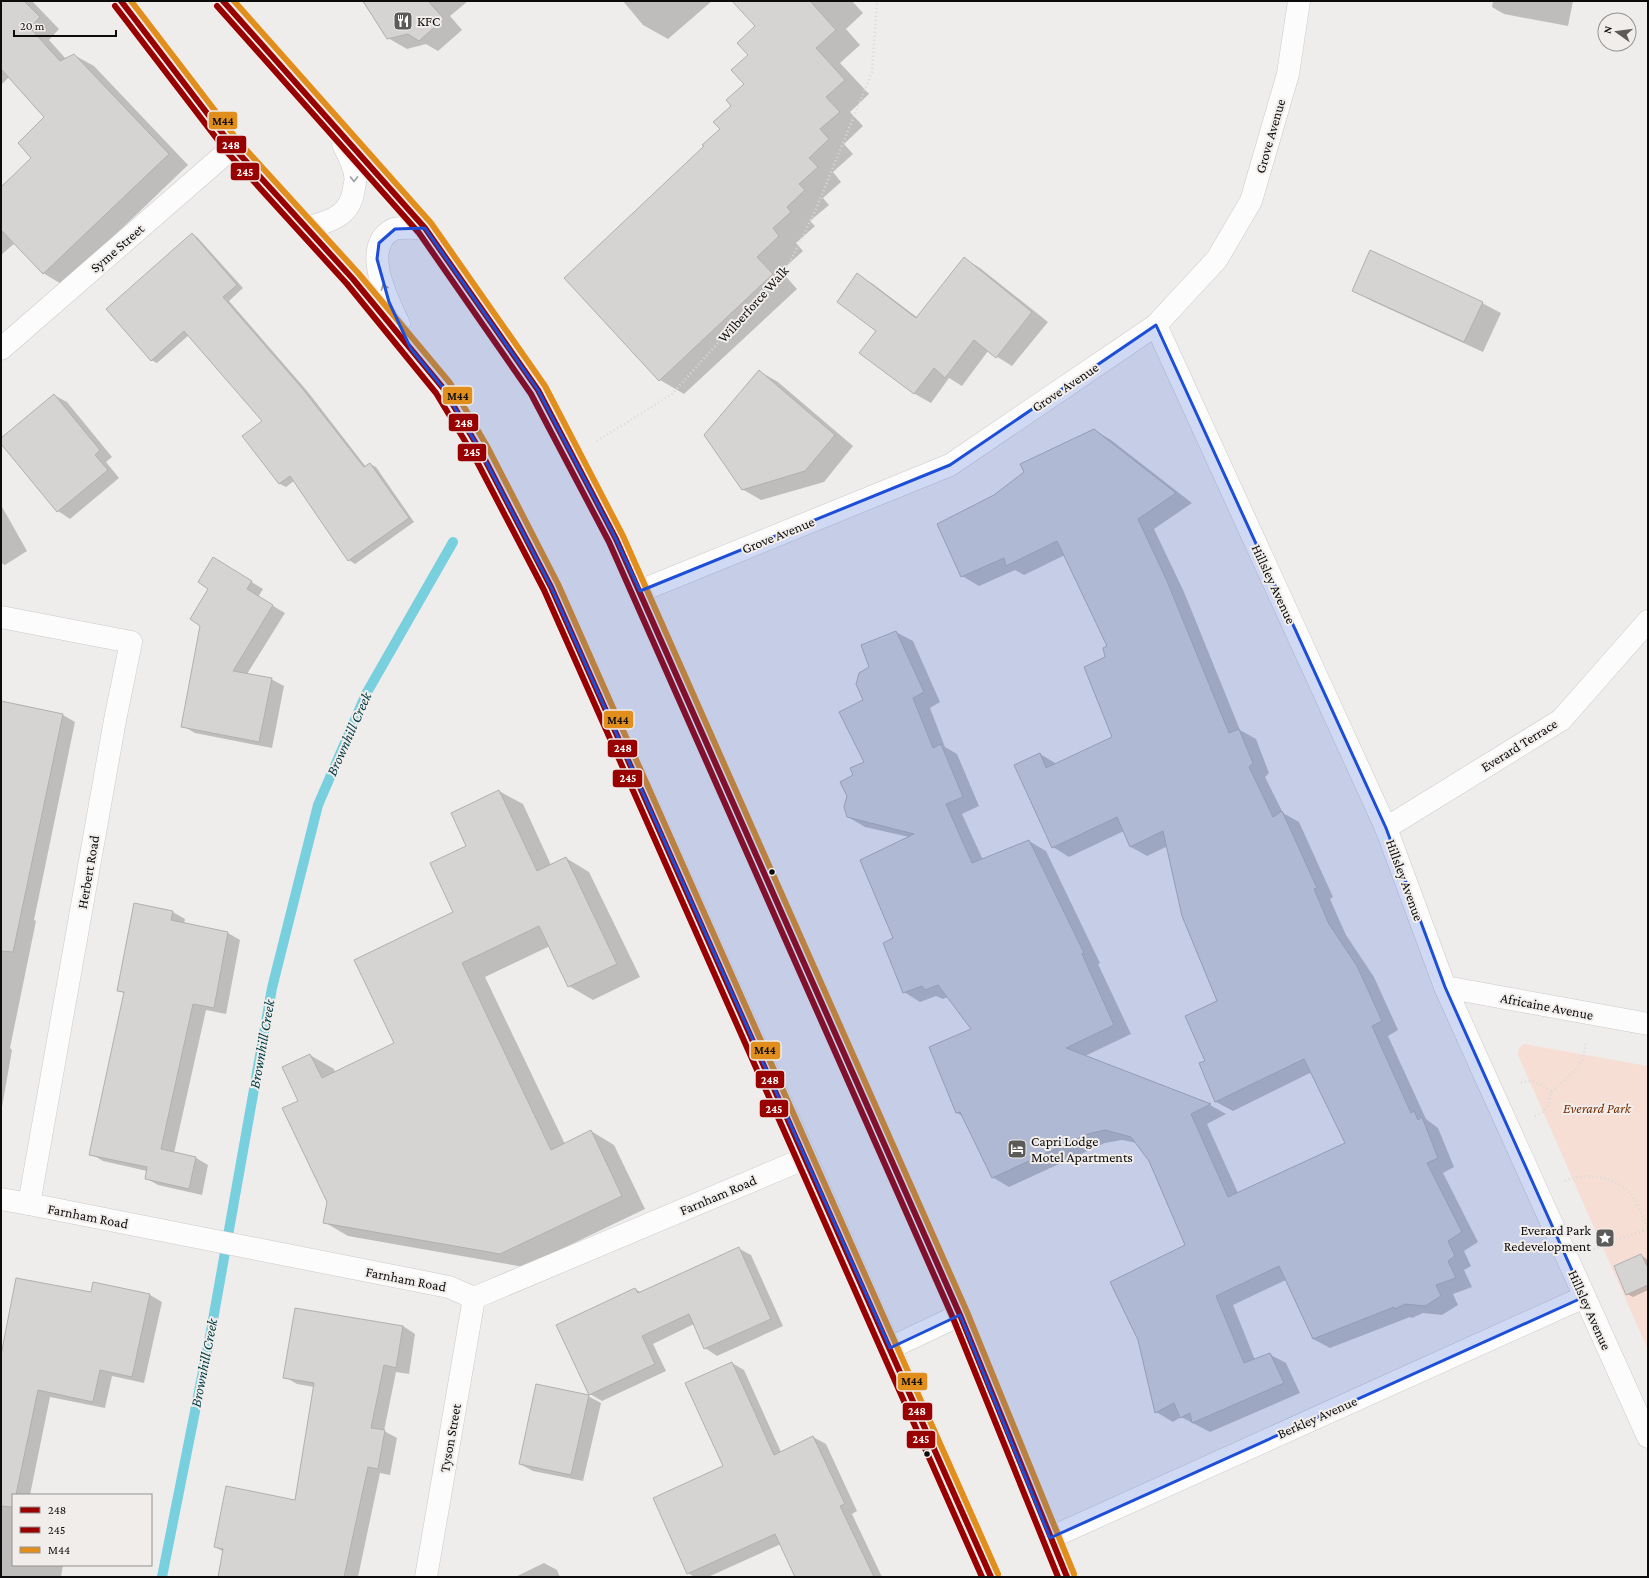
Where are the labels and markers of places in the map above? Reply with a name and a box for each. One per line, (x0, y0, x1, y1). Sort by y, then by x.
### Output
restaurant icon: KFC (392, 10, 414, 32)
place label: KFC (417, 13, 440, 29)
unlabelled marker (767, 867, 777, 877)
place label: Capri Lodge Motel Apartments (1031, 1133, 1133, 1165)
hotel icon: Capri Lodge Motel Apartments (1006, 1138, 1028, 1160)
place label: Everard Park Redevelopment (1504, 1222, 1591, 1254)
place icon: Everard Park Redevelopment (1594, 1227, 1616, 1249)
unlabelled marker (922, 1449, 932, 1459)

